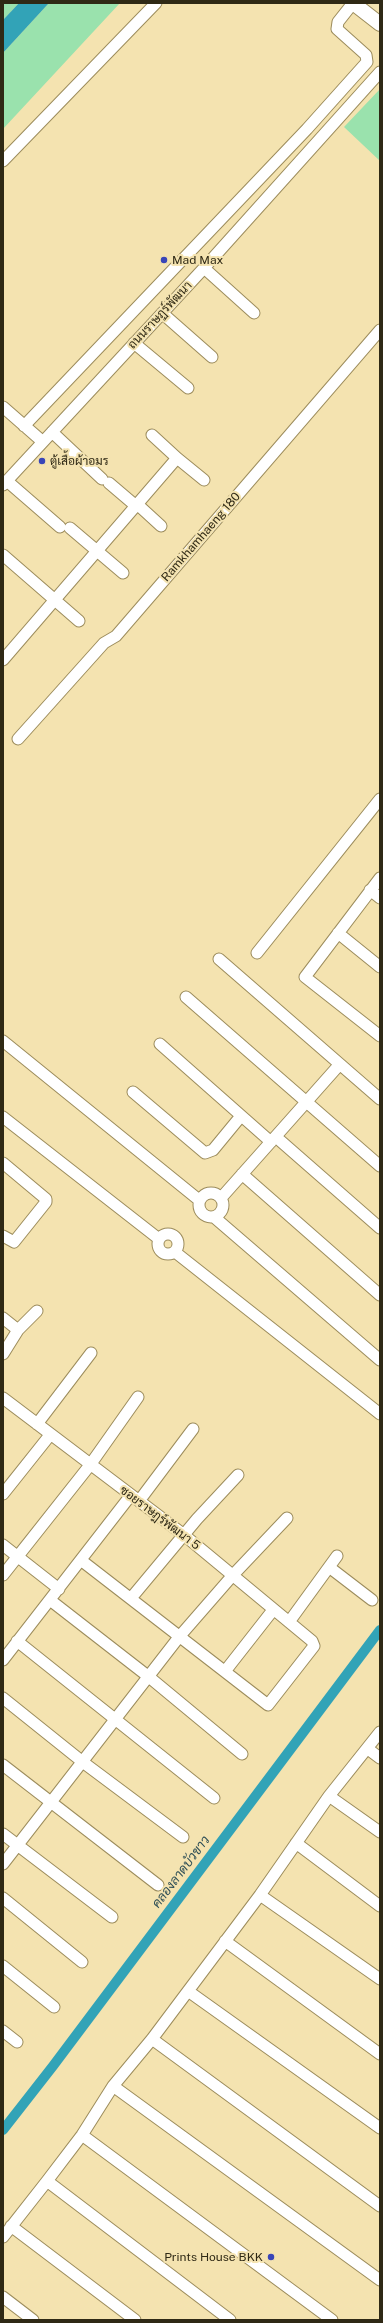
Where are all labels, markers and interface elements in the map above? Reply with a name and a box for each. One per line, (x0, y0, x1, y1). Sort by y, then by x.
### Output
place label: Mad Max (172, 253, 223, 267)
marker: Mad Max (159, 255, 169, 265)
street label: ถนนราษฏร์พัฒนา (125, 278, 195, 352)
place label: ตู้เสื้อผ้าอมร (50, 454, 109, 468)
marker: ตู้เสื้อผ้าอมร (37, 456, 47, 466)
street label: Ramkhamhaeng 180 (158, 490, 244, 584)
street label: ซอยราษฎร์พัฒนา 5 (117, 1483, 203, 1553)
water label: คลองลาดบัวขาว (149, 1833, 213, 1911)
place label: Prints House BKK (164, 2250, 263, 2264)
marker: Prints House BKK (266, 2252, 276, 2262)

